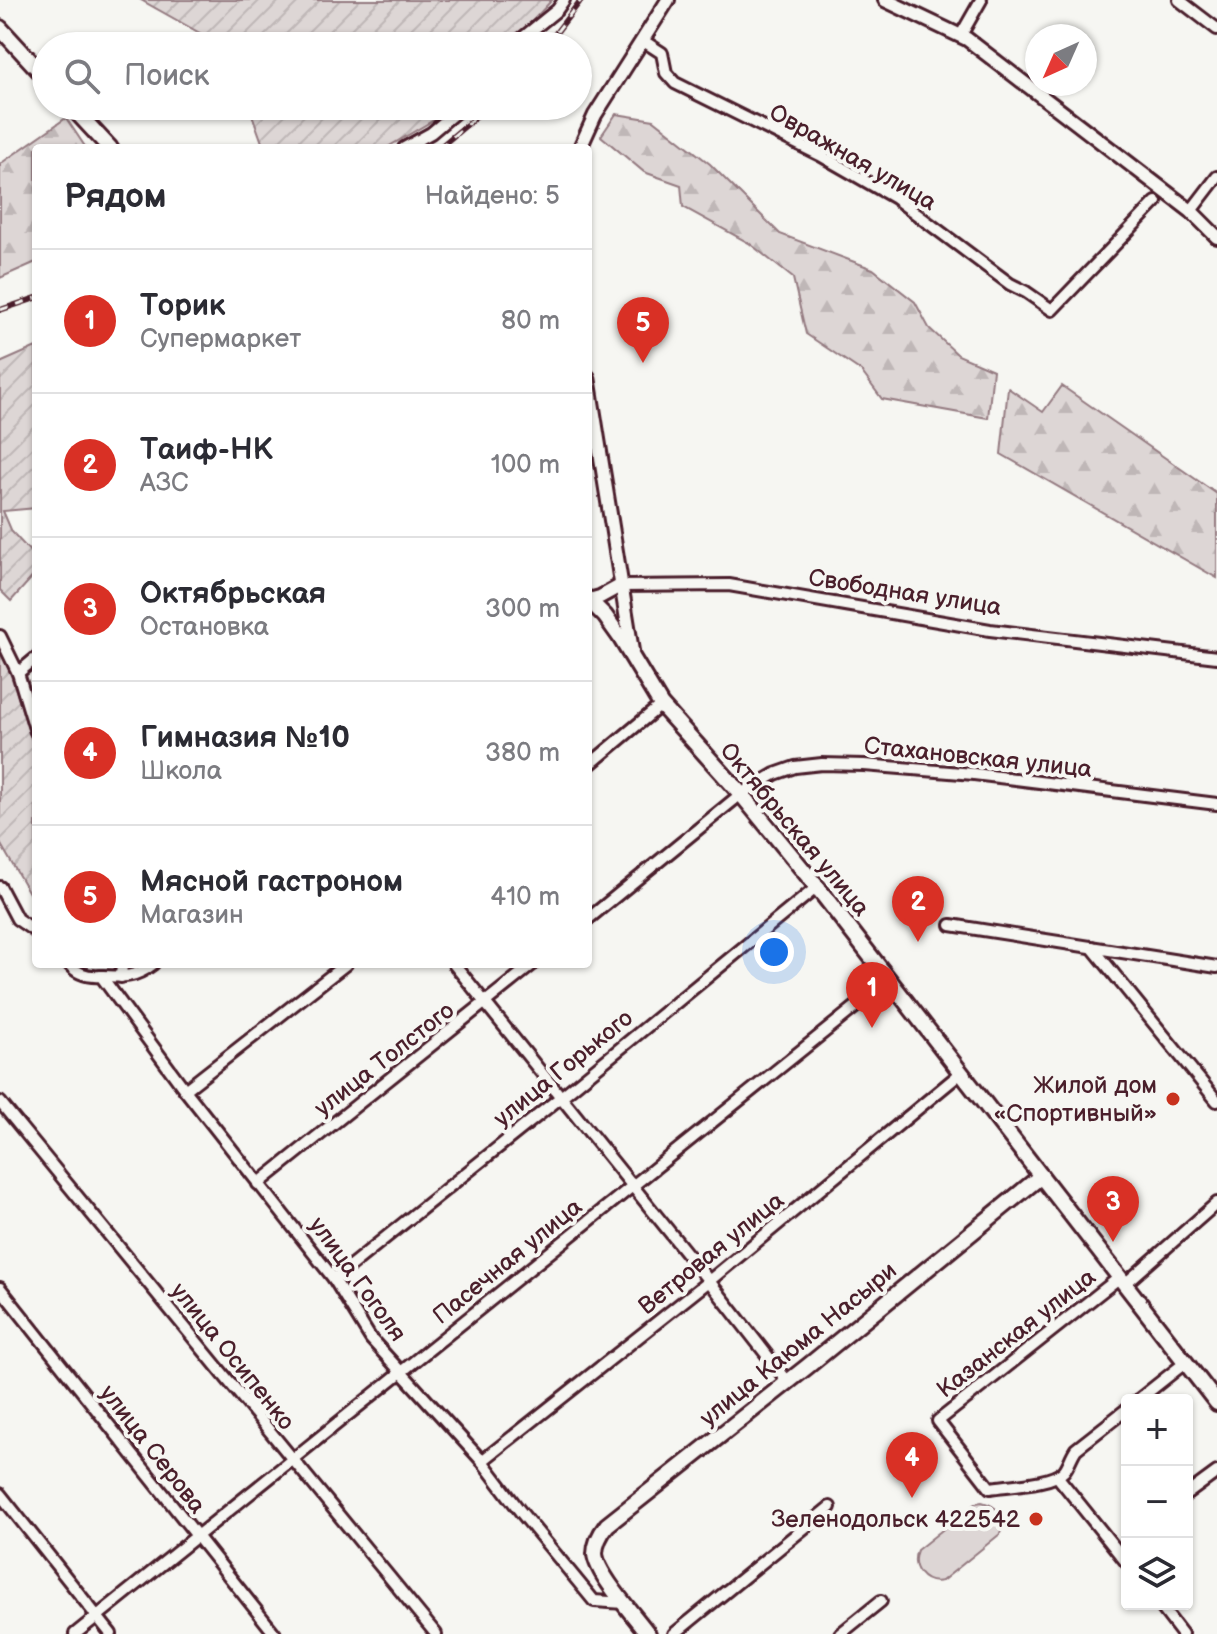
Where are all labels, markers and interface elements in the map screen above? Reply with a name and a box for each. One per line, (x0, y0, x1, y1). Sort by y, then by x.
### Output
north arrow (1025, 24, 1097, 96)
search box (32, 32, 592, 120)
icon: search (60, 54, 104, 98)
text: Поиск (124, 58, 210, 94)
street label: Овражная улица (764, 98, 942, 217)
text: Рядом (64, 176, 166, 217)
text: Найдено: 5 (425, 181, 560, 212)
text: Торик (140, 288, 225, 324)
pin: 5 (617, 297, 669, 363)
text: 1 (85, 306, 95, 337)
text: 80 m (501, 306, 560, 337)
text: Супермаркет (140, 324, 301, 355)
text: Таиф-НК (140, 432, 273, 468)
text: 2 (82, 450, 98, 481)
text: 100 m (491, 450, 560, 481)
text: АЗС (140, 468, 189, 499)
street label: Свободная улица (806, 563, 1003, 622)
text: Октябрьская (140, 576, 326, 612)
text: 3 (82, 594, 98, 625)
text: 300 m (485, 594, 560, 625)
text: Остановка (140, 612, 269, 643)
text: Гимназия №10 (140, 720, 350, 756)
street label: Стахановская улица (863, 731, 1093, 784)
street label: Октябрьская улица (714, 737, 876, 922)
text: 4 (82, 738, 98, 769)
text: 380 m (485, 738, 560, 769)
text: Школа (140, 756, 222, 787)
text: Мясной гастроном (140, 864, 403, 900)
pin: 2 (892, 876, 944, 942)
text: 5 (82, 882, 98, 913)
text: 410 m (490, 882, 560, 913)
text: Магазин (140, 900, 244, 931)
your location (754, 932, 794, 972)
pin: 1 (846, 962, 898, 1028)
street label: улица Толстого (309, 996, 460, 1123)
street label: улица Горького (488, 1004, 639, 1133)
place label: Жилой дом «Спортивный» (994, 1071, 1157, 1128)
marker: Жилой дом «Спортивный» (1164, 1090, 1182, 1108)
pin: 3 (1087, 1176, 1139, 1242)
street label: Ветровая улица (633, 1186, 790, 1321)
street label: Пасечная улица (427, 1192, 588, 1330)
street label: улица Гоголя (303, 1211, 412, 1347)
street label: улица Каюма Насыри (694, 1256, 903, 1433)
street label: Казанская улица (931, 1262, 1101, 1404)
street label: улица Осипенко (164, 1277, 301, 1436)
street label: улица Серова (93, 1379, 212, 1519)
map controls (1121, 1394, 1193, 1610)
button: + (1121, 1394, 1193, 1466)
pin: 4 (886, 1432, 938, 1498)
button: − (1121, 1466, 1193, 1538)
place label: Зеленодольск 422542 (771, 1505, 1020, 1534)
marker: Зеленодольск 422542 (1027, 1510, 1045, 1528)
button: layers (1121, 1538, 1193, 1610)

